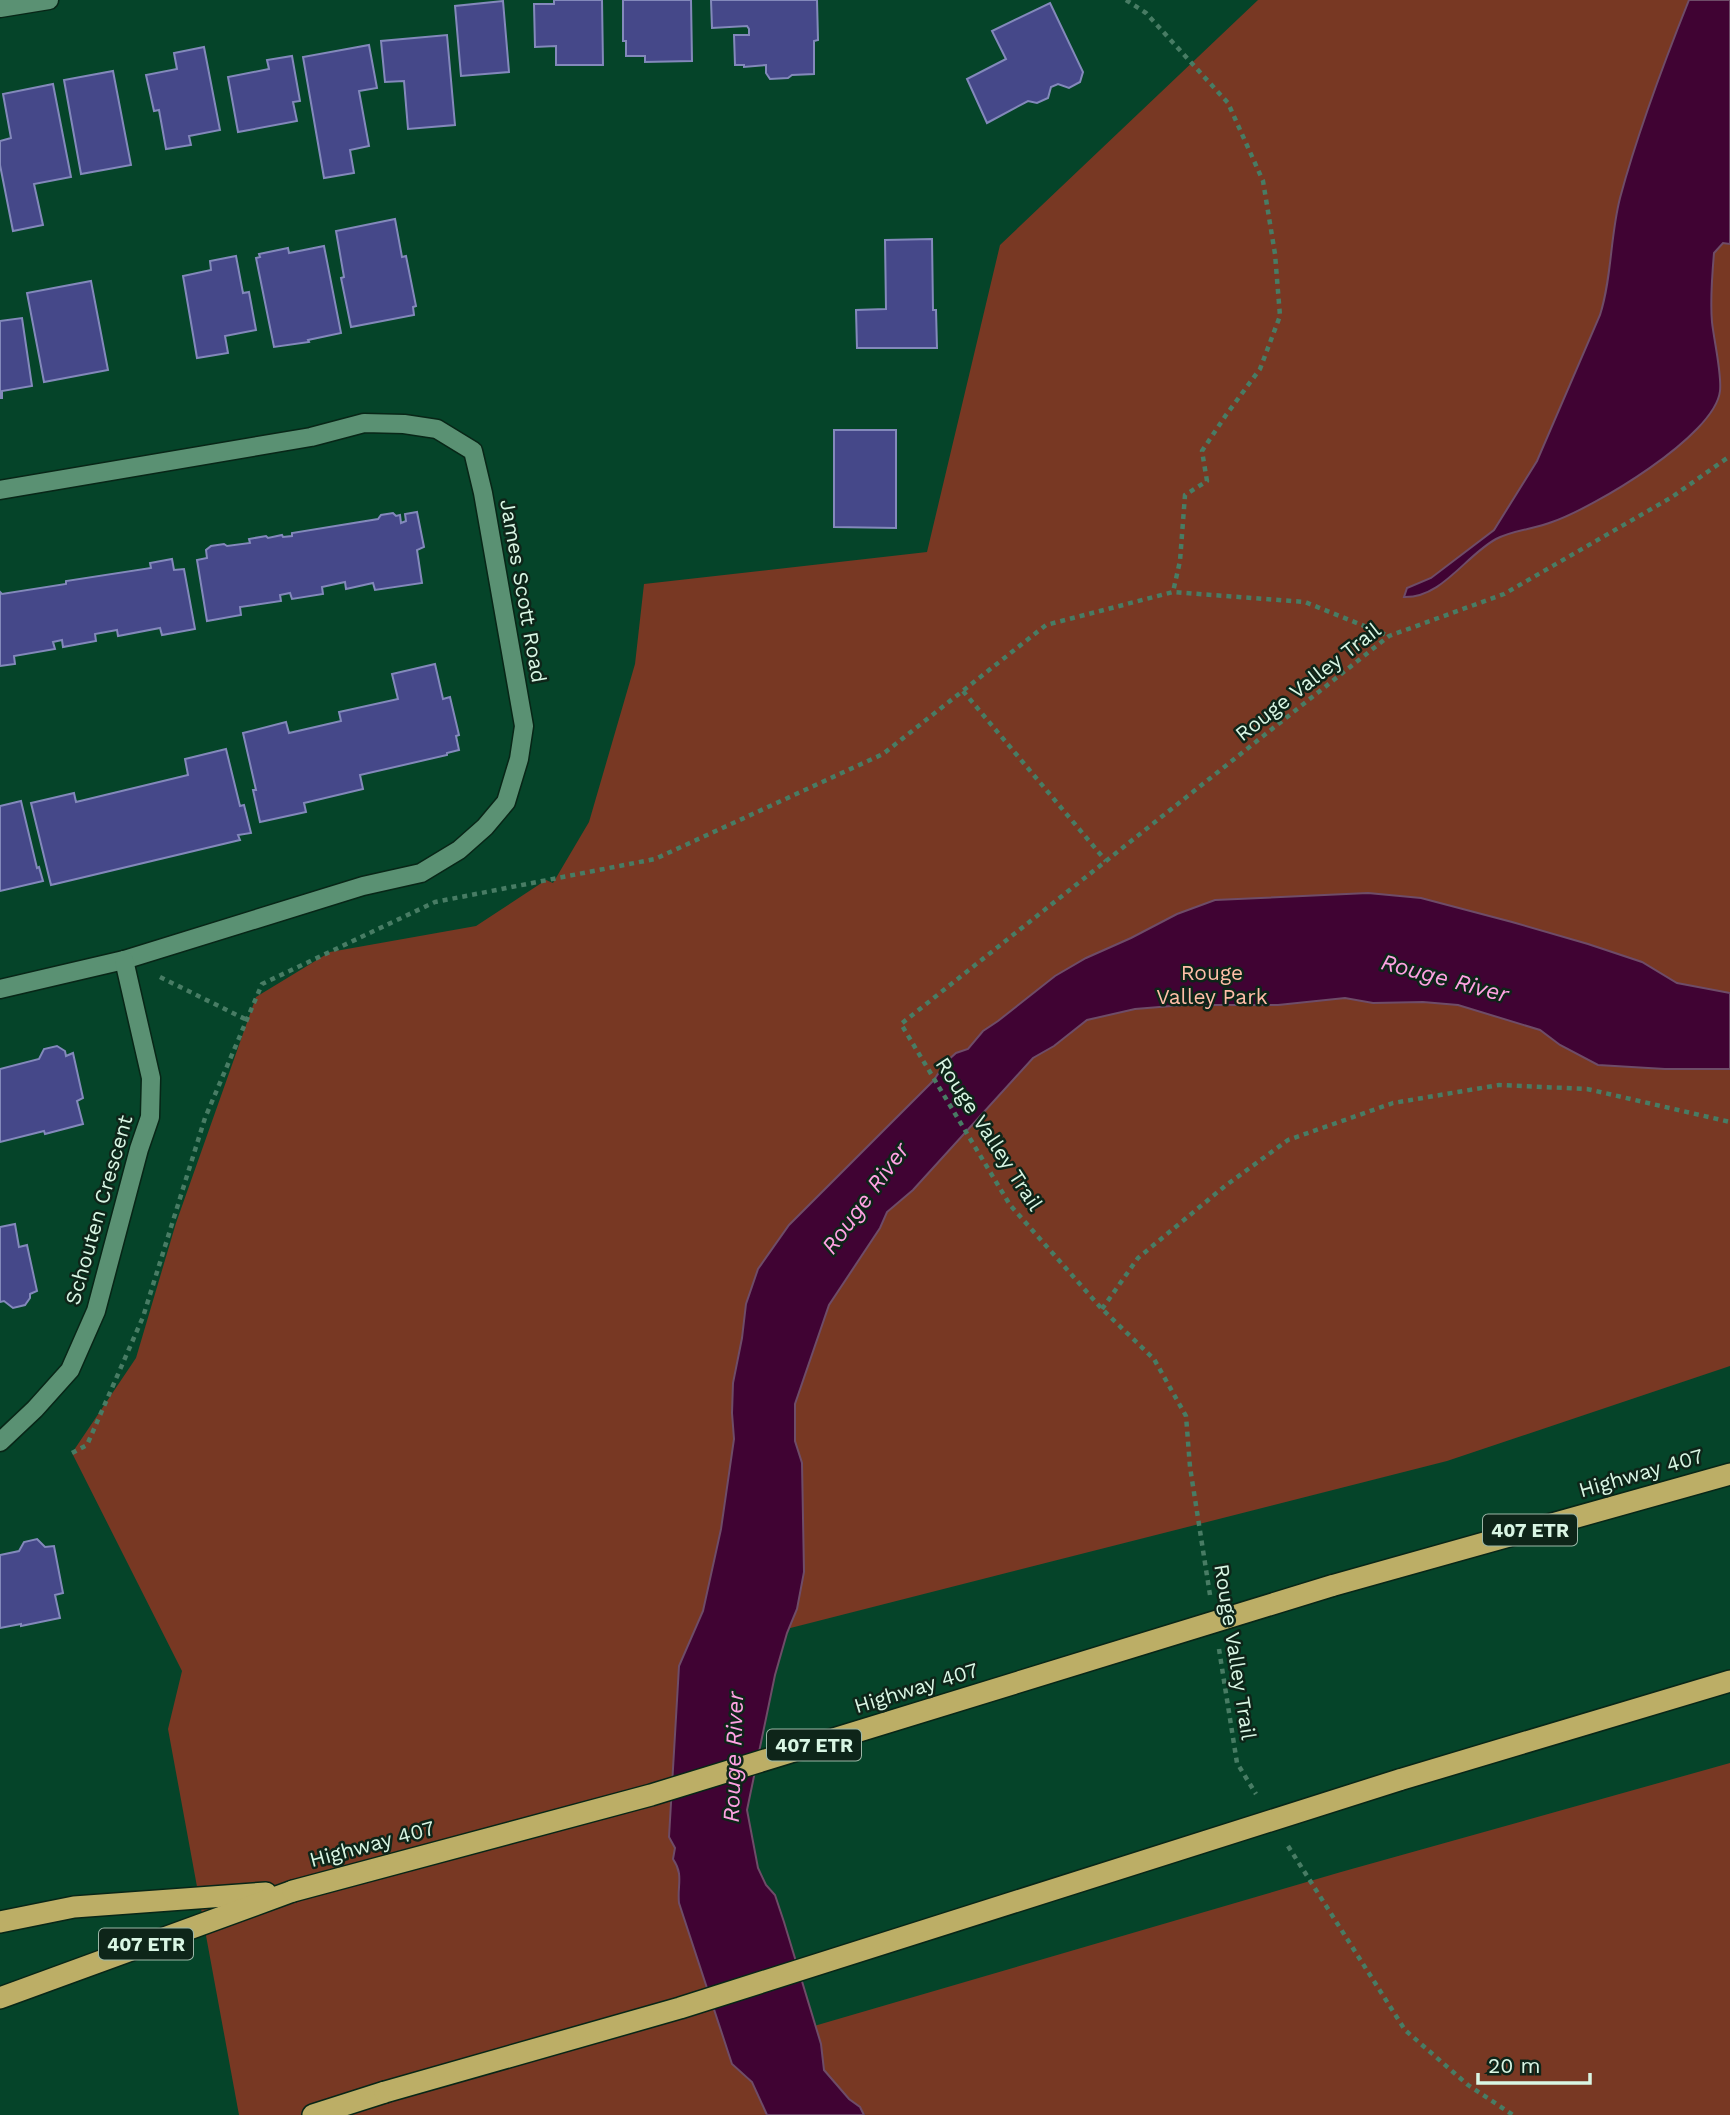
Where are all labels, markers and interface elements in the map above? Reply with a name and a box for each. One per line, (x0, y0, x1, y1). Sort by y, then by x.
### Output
street label: James Scott Road (495, 497, 552, 685)
street label: Rouge Valley Trail (1230, 617, 1386, 746)
water label: Rouge River (1378, 949, 1513, 1009)
park label: Rouge Valley Park (1156, 960, 1268, 1009)
street label: Rouge Valley Trail (930, 1052, 1049, 1216)
street label: Schouten Crescent (59, 1112, 138, 1308)
water label: Rouge River (816, 1137, 915, 1259)
street label: Highway 407 (1576, 1443, 1706, 1502)
road number: 407 ETR (1483, 1514, 1577, 1546)
street label: Rouge Valley Trail (1209, 1562, 1262, 1742)
street label: Highway 407 (851, 1657, 981, 1718)
water label: Rouge River (718, 1690, 749, 1823)
road number: 407 ETR (767, 1730, 861, 1760)
street label: Highway 407 (307, 1815, 437, 1872)
road number: 407 ETR (99, 1928, 193, 1960)
scale bar (1478, 2042, 1590, 2086)
text: 20 m (1488, 2053, 1540, 2078)

